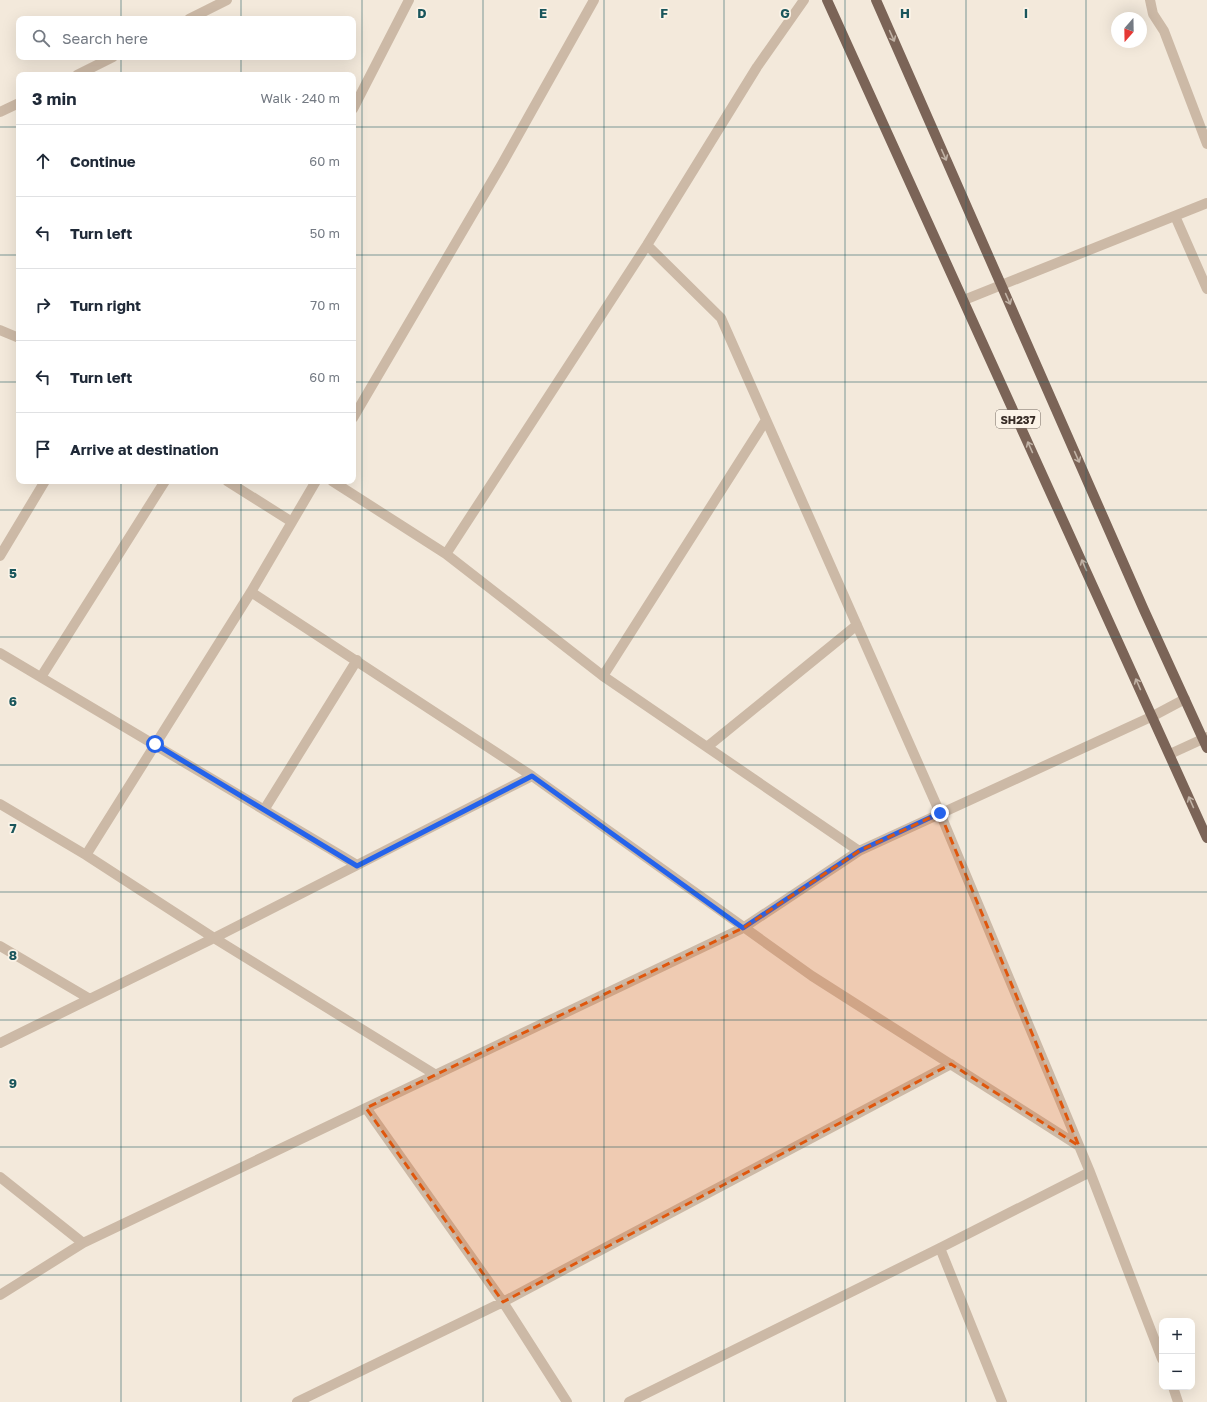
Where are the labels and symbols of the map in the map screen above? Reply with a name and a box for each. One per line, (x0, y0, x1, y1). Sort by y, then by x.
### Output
text: D (417, 5, 427, 21)
text: E (539, 5, 547, 21)
text: F (660, 5, 668, 21)
text: G (780, 5, 790, 21)
text: H (900, 5, 910, 21)
text: I (1024, 5, 1028, 21)
north arrow (1111, 12, 1147, 48)
one-way arrow (888, 29, 896, 41)
one-way arrow (941, 148, 948, 160)
one-way arrow (1005, 293, 1012, 305)
road number: SH237 (996, 410, 1040, 428)
one-way arrow (1026, 441, 1033, 453)
one-way arrow (1074, 450, 1081, 462)
one-way arrow (1080, 560, 1087, 572)
text: 5 (9, 565, 17, 581)
one-way arrow (1134, 678, 1141, 690)
text: 6 (9, 693, 17, 709)
route start (146, 735, 164, 753)
one-way arrow (1187, 797, 1194, 809)
route end (931, 804, 949, 822)
text: 7 (9, 820, 17, 836)
text: 8 (9, 947, 17, 963)
text: 9 (9, 1075, 17, 1091)

